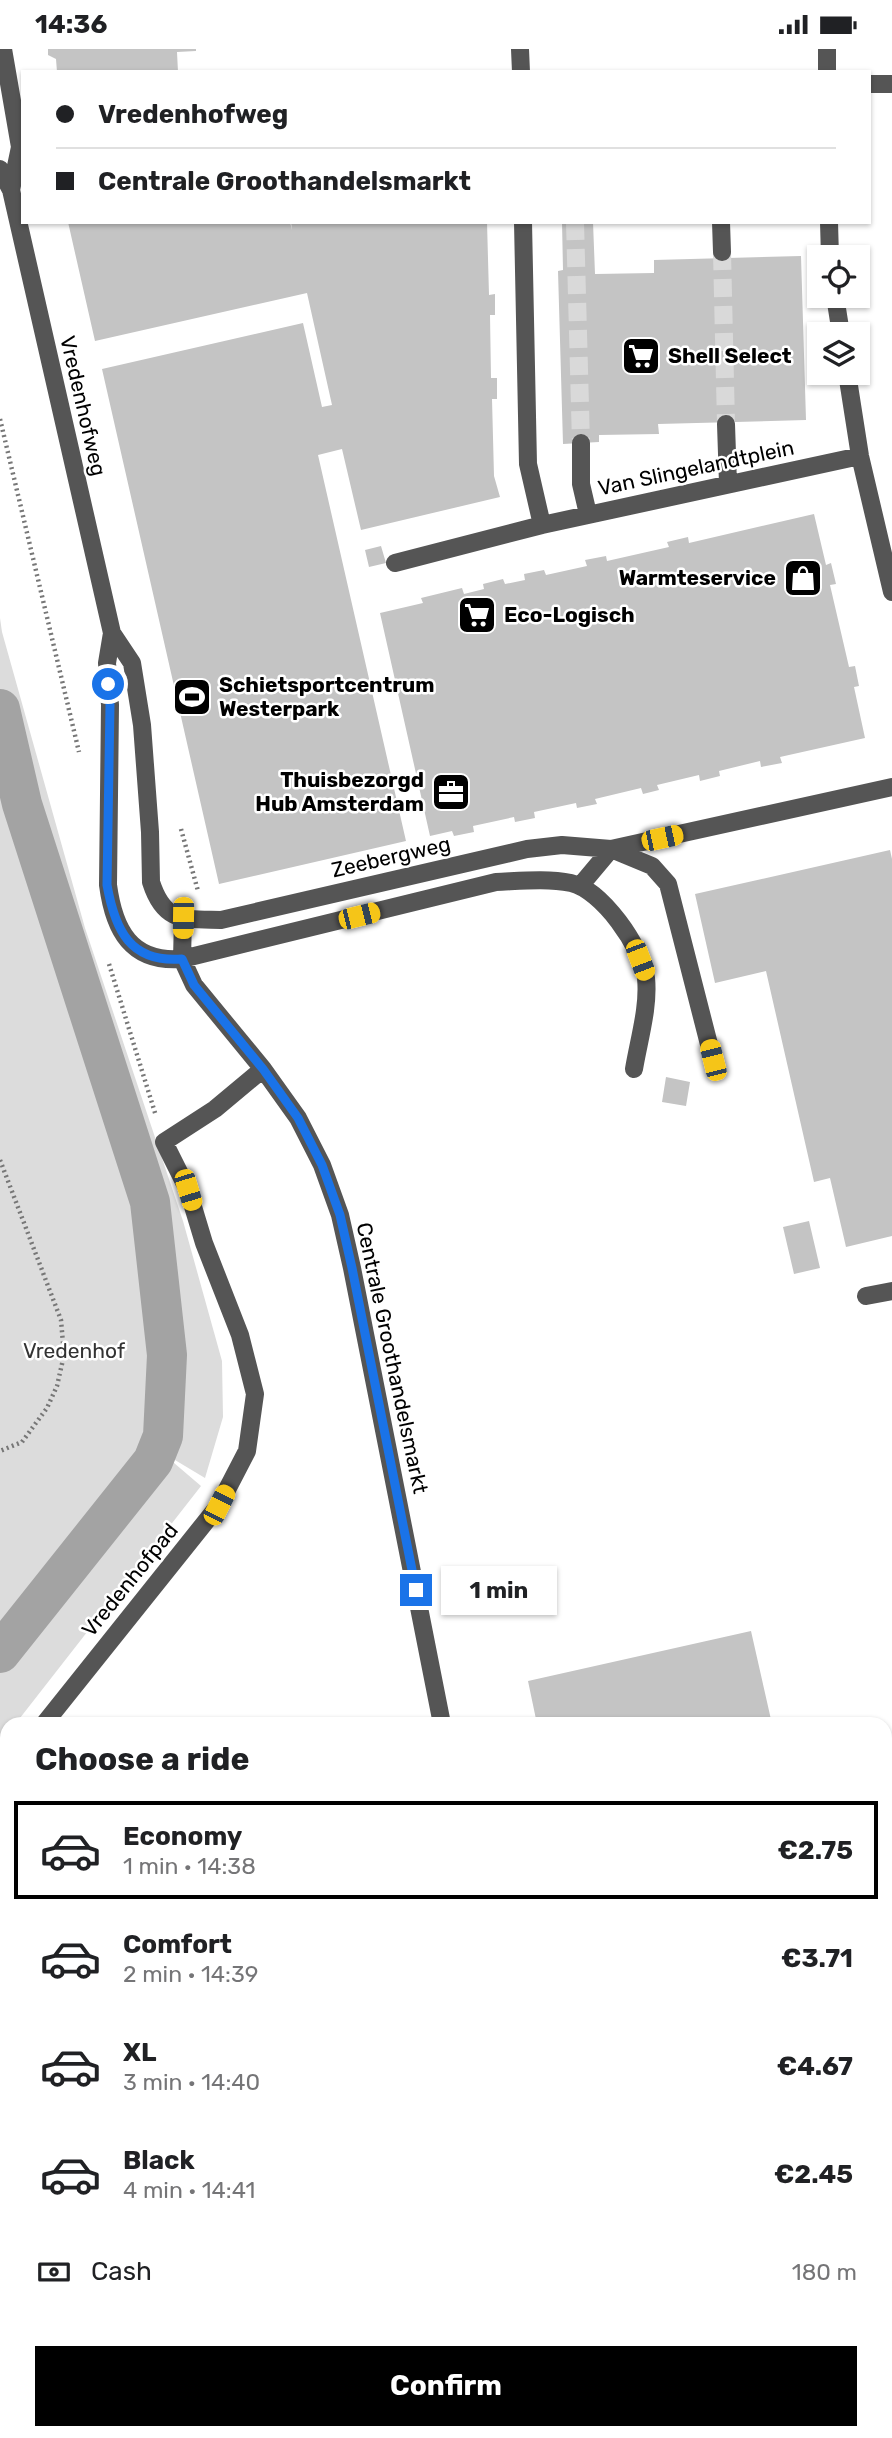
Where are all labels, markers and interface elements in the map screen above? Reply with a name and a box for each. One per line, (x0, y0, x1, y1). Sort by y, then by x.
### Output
text: 14:36 (35, 9, 107, 40)
text: Vredenhofweg (98, 99, 288, 130)
text: Centrale Groothandelsmarkt (98, 166, 471, 197)
map controls (807, 245, 870, 385)
button: locate (807, 245, 870, 308)
button: layers (807, 322, 870, 385)
street label: Vredenhofweg (55, 333, 112, 478)
supermarket icon: Shell Select (620, 335, 662, 377)
place label: Shell Select (668, 343, 792, 368)
street label: Van Slingelandtplein (596, 435, 796, 500)
shop icon: Warmteservice (782, 557, 824, 599)
place label: Warmteservice (619, 565, 776, 590)
supermarket icon: Eco-Logisch (456, 594, 498, 636)
place label: Eco-Logisch (504, 602, 635, 627)
route start (92, 668, 124, 700)
place label: Schietsportcentrum Westerpark (219, 672, 435, 721)
sports icon: Schietsportcentrum Westerpark (171, 676, 213, 718)
place label: Thuisbezorgd Hub Amsterdam (255, 767, 424, 816)
office icon: Thuisbezorgd Hub Amsterdam (430, 771, 472, 813)
car (640, 823, 685, 853)
street label: Zeebergweg (329, 831, 453, 882)
car (173, 897, 194, 939)
car (337, 901, 382, 931)
car (623, 937, 658, 983)
car (698, 1037, 729, 1083)
car (172, 1167, 205, 1213)
street label: Centrale Groothandelsmarkt (351, 1220, 433, 1496)
park label: Vredenhof (23, 1338, 125, 1363)
car (201, 1482, 238, 1528)
street label: Vredenhofpad (76, 1518, 183, 1642)
callout: 1 min (440, 1565, 556, 1615)
route end (400, 1574, 432, 1606)
text: 1 min (470, 1576, 528, 1604)
text: Choose a ride (35, 1740, 249, 1778)
icon: car (39, 1819, 102, 1882)
text: Economy (123, 1821, 242, 1852)
text: €2.75 (777, 1835, 853, 1866)
text: 1 min · 14:38 (123, 1852, 256, 1880)
icon: car (39, 1927, 102, 1990)
text: Comfort (123, 1929, 232, 1960)
text: €3.71 (781, 1943, 853, 1974)
text: 2 min · 14:39 (123, 1960, 258, 1988)
icon: car (39, 2035, 102, 2098)
text: XL (123, 2037, 156, 2068)
text: €4.67 (777, 2051, 853, 2082)
text: 3 min · 14:40 (123, 2068, 260, 2096)
icon: car (39, 2143, 102, 2206)
text: Black (123, 2145, 195, 2176)
text: €2.45 (774, 2159, 853, 2190)
text: 4 min · 14:41 (123, 2176, 255, 2204)
icon: cash (35, 2253, 73, 2291)
text: Cash (91, 2256, 152, 2287)
text: 180 m (792, 2258, 857, 2286)
button: Confirm (35, 2346, 857, 2426)

